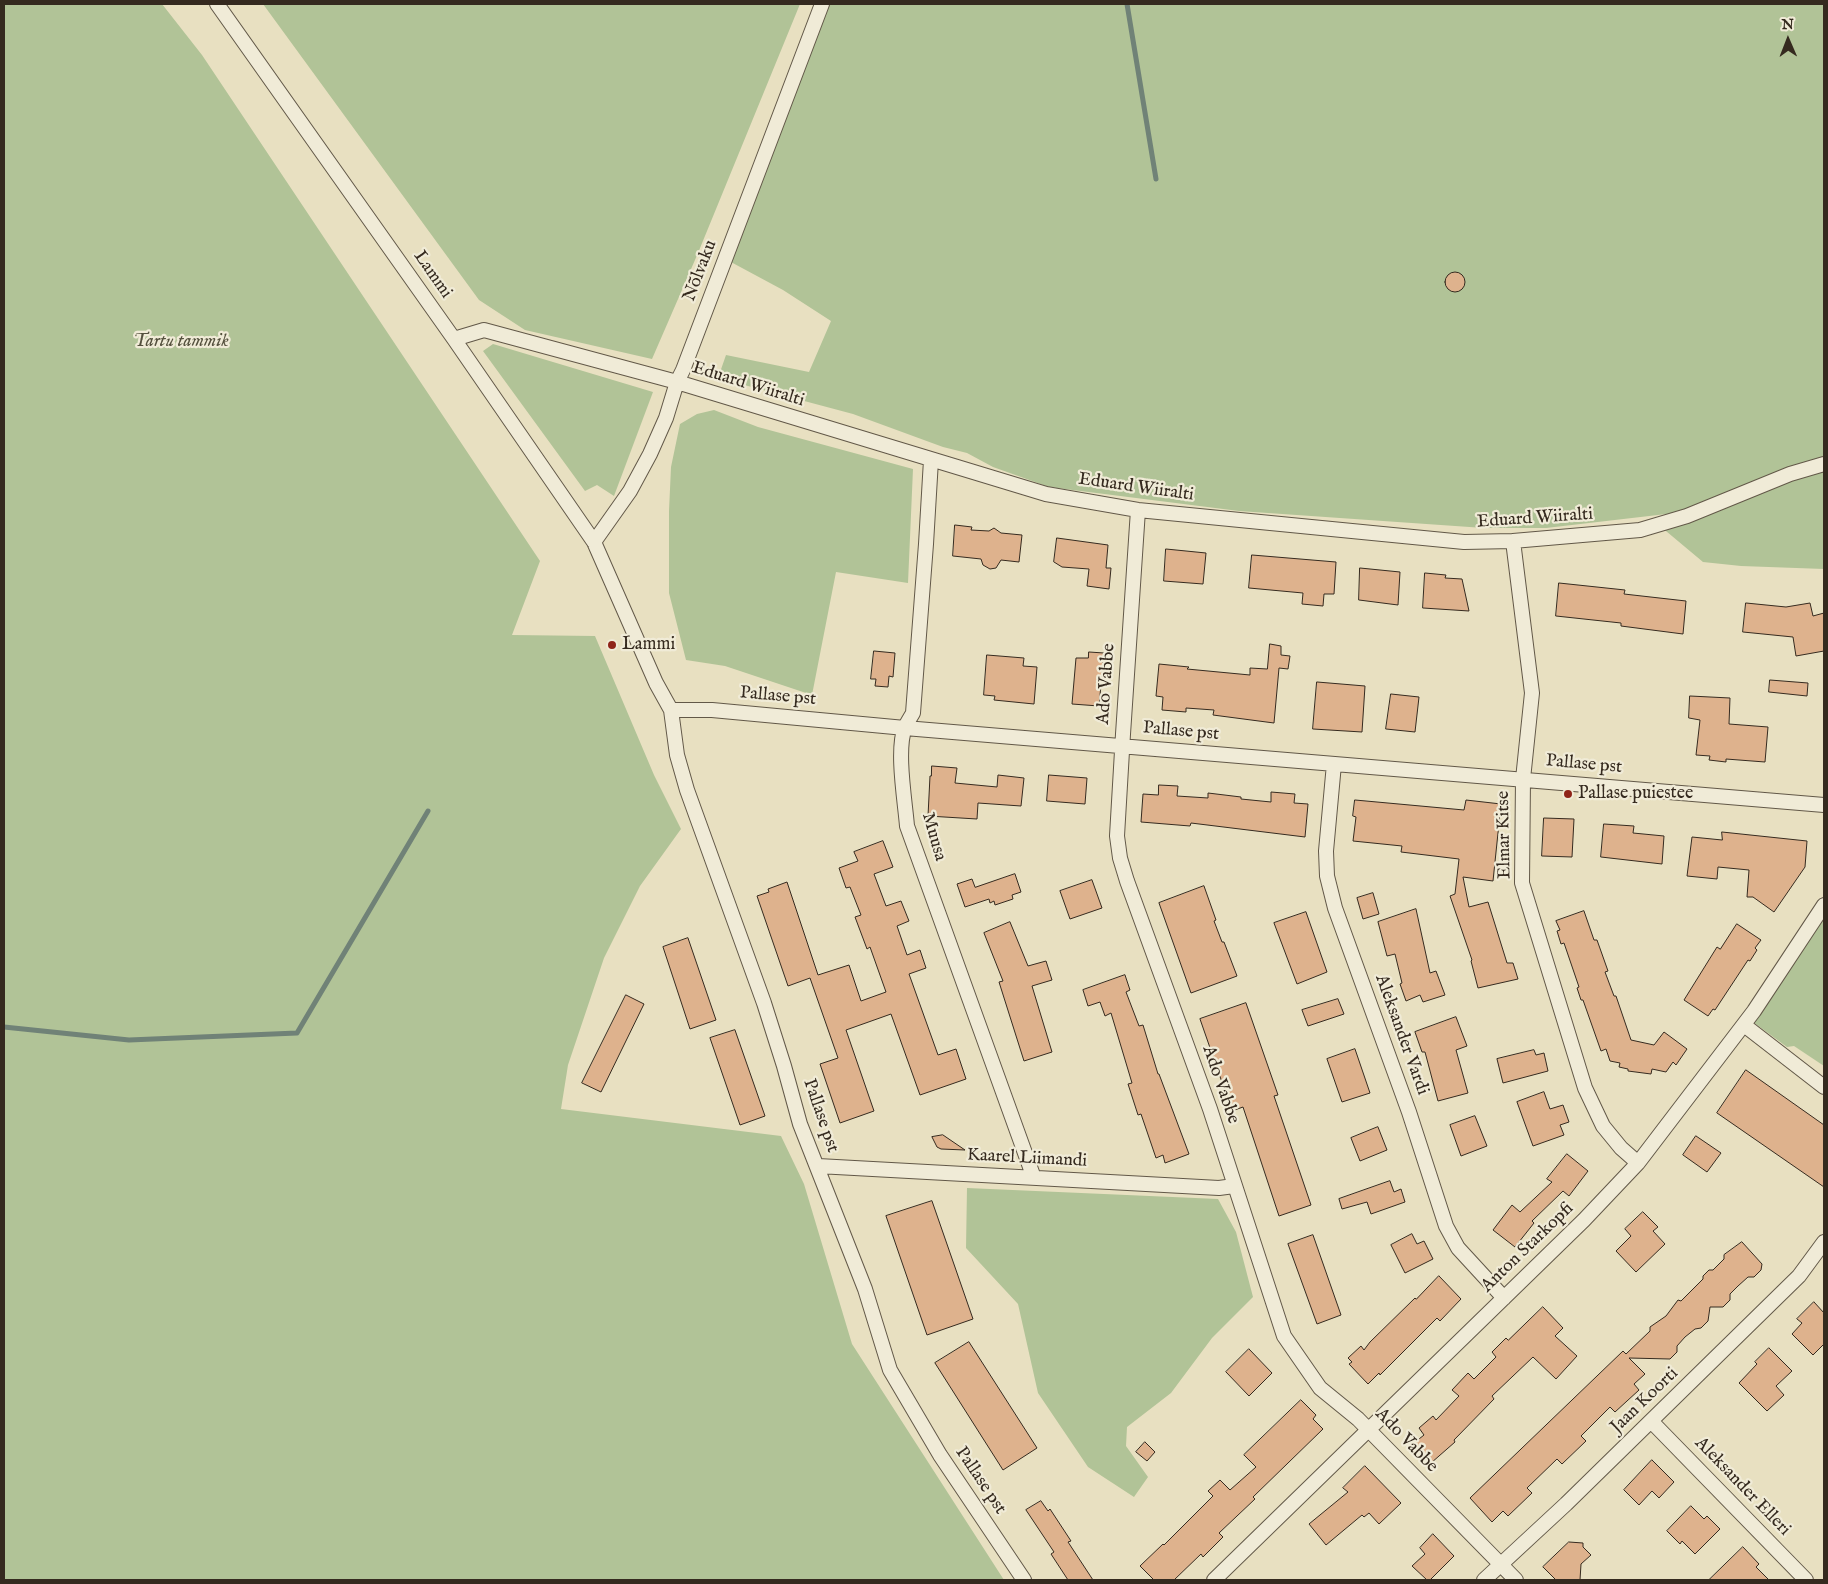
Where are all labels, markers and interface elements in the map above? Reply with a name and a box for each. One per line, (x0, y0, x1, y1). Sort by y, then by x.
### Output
north arrow (1763, 15, 1813, 65)
text: N (1782, 16, 1794, 34)
street label: Nõlvaku (679, 237, 723, 305)
street label: Lammi (408, 247, 456, 303)
park label: Tartu tammik (133, 331, 229, 353)
street label: Eduard Wiiralti (689, 358, 807, 412)
street label: Eduard Wiiralti (1077, 469, 1195, 507)
street label: Eduard Wiiralti (1476, 504, 1594, 534)
place label: Lammi (622, 634, 675, 656)
marker: Lammi (606, 639, 618, 651)
street label: Ado Vabbe (1093, 643, 1121, 725)
street label: Pallase pst (739, 683, 817, 711)
street label: Pallase pst (1142, 718, 1220, 746)
street label: Pallase pst (1545, 751, 1623, 779)
place label: Pallase puiestee (1578, 783, 1693, 805)
marker: Pallase puiestee (1562, 788, 1574, 800)
street label: Elmar Kitse (1493, 791, 1517, 879)
street label: Muusa (916, 810, 950, 864)
street label: Aleksander Vardi (1369, 972, 1433, 1098)
street label: Ado Vabbe (1197, 1043, 1243, 1127)
street label: Pallase pst (797, 1076, 843, 1156)
street label: Kaarel Liimandi (966, 1145, 1088, 1173)
street label: Anton Starkopfi (1477, 1199, 1579, 1297)
street label: Jaan Koorti (1607, 1363, 1683, 1439)
street label: Ado Vabbe (1370, 1404, 1442, 1478)
street label: Aleksander Elleri (1689, 1433, 1795, 1541)
street label: Pallase pst (950, 1443, 1010, 1519)

